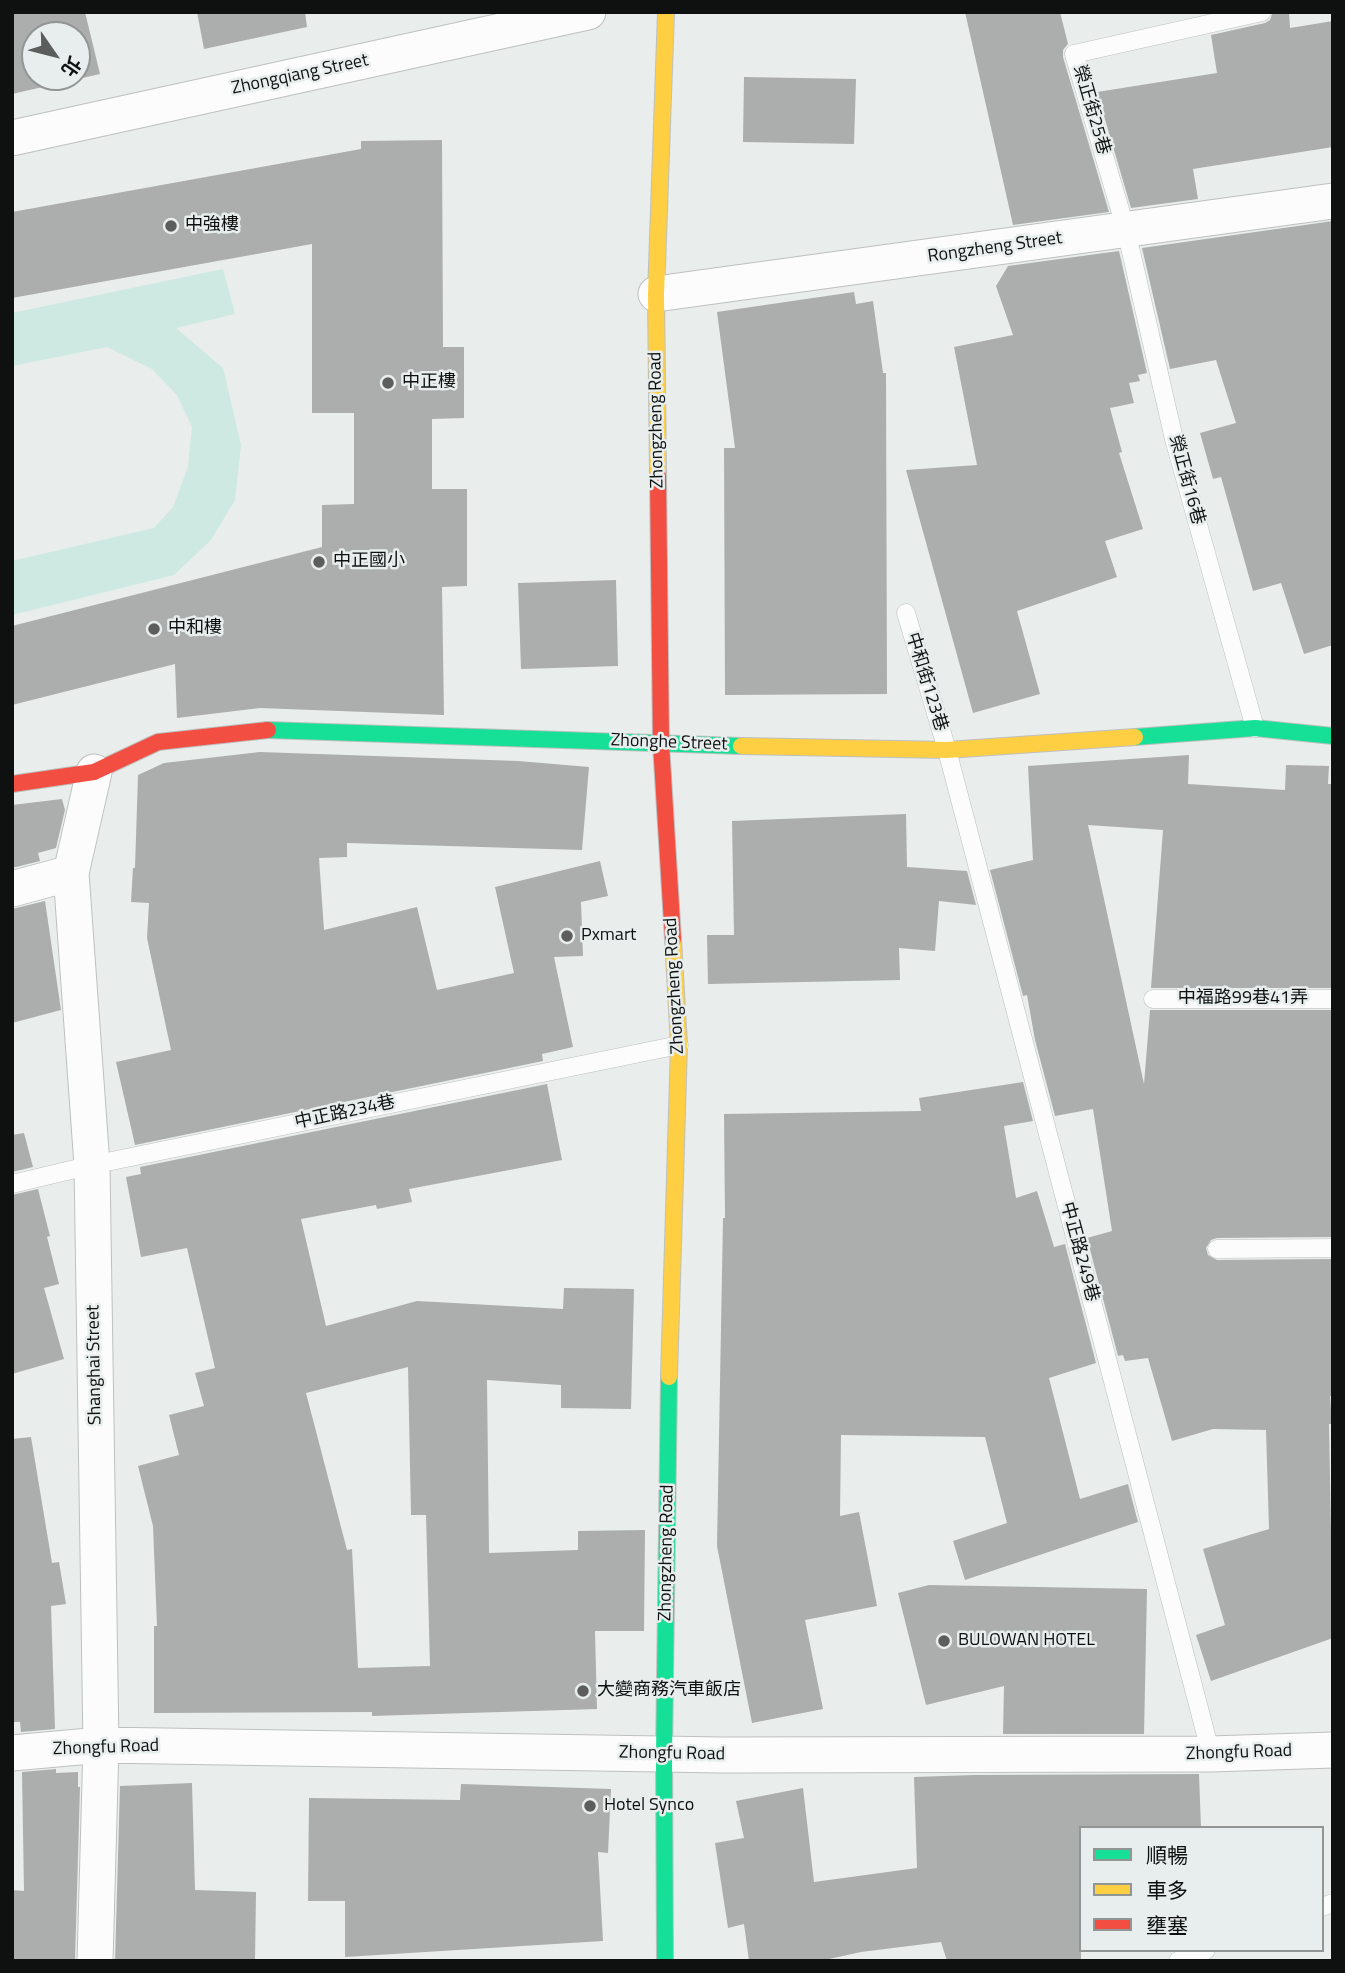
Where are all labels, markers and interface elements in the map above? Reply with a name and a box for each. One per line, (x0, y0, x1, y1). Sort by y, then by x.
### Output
north arrow (21, 21, 91, 91)
street label: Zhongqiang Street (230, 50, 370, 100)
text: 北 (55, 51, 89, 83)
street label: 榮正街25巷 (1068, 63, 1114, 157)
place label: 中強樓 (185, 215, 239, 237)
marker: 中強樓 (163, 218, 179, 234)
street label: Rongzheng Street (926, 228, 1064, 268)
street label: Zhongzheng Road (645, 352, 669, 488)
place label: 中正樓 (402, 372, 456, 394)
marker: 中正樓 (380, 375, 396, 391)
street label: 榮正街16巷 (1164, 433, 1208, 527)
place label: 中正國小 (333, 551, 405, 573)
marker: 中正國小 (311, 554, 327, 570)
place label: 中和樓 (168, 618, 222, 640)
marker: 中和樓 (146, 621, 162, 637)
street label: 中和街123巷 (901, 630, 951, 734)
street label: Zhonghe Street (610, 730, 728, 756)
street label: Zhongzheng Road (661, 917, 689, 1055)
place label: Pxmart (581, 925, 636, 947)
marker: Pxmart (559, 928, 575, 944)
street label: 中福路99巷41弄 (1178, 988, 1308, 1010)
street label: 中正路234巷 (293, 1092, 397, 1134)
street label: 中正路249巷 (1055, 1200, 1103, 1304)
street label: Shanghai Street (83, 1305, 107, 1425)
street label: Zhongzheng Road (655, 1485, 679, 1621)
place label: BULOWAN HOTEL (958, 1630, 1095, 1652)
marker: BULOWAN HOTEL (936, 1633, 952, 1649)
place label: 大變商務汽車飯店 (597, 1680, 741, 1702)
marker: 大變商務汽車飯店 (575, 1683, 591, 1699)
street label: Zhongfu Road (53, 1735, 159, 1761)
street label: Zhongfu Road (1186, 1740, 1292, 1766)
street label: Zhongfu Road (619, 1742, 725, 1766)
place label: Hotel Synco (604, 1795, 694, 1817)
marker: Hotel Synco (582, 1798, 598, 1814)
legend (1079, 1826, 1324, 1952)
text: 順暢 (1146, 1839, 1188, 1871)
text: 車多 (1146, 1874, 1188, 1906)
text: 壅塞 (1146, 1909, 1188, 1941)

